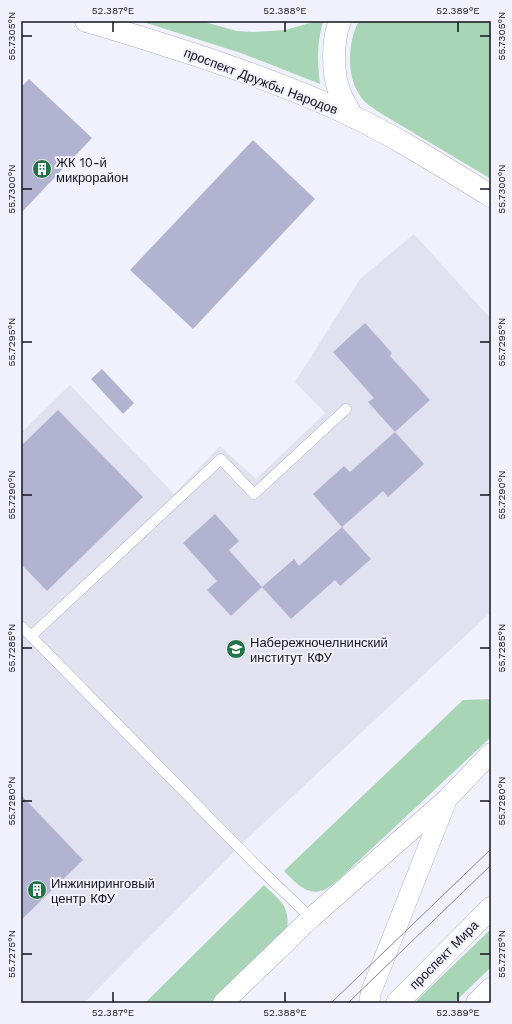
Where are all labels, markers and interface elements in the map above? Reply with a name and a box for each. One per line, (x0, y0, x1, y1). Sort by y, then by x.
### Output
text: 52.387°E (92, 5, 134, 16)
text: 52.388°E (263, 5, 307, 16)
text: 52.389°E (436, 5, 480, 16)
text: 55.7305°N (6, 12, 17, 60)
text: 55.7305°N (496, 12, 507, 60)
street label: проспект Дружбы Народов (182, 45, 340, 117)
place label: ЖК 10-й микрорайон (56, 155, 128, 185)
building icon: ЖК 10-й микрорайон (31, 158, 53, 180)
text: 55.7300°N (6, 164, 17, 214)
text: 55.7300°N (496, 164, 507, 214)
text: 55.7295°N (6, 318, 17, 366)
text: 55.7295°N (496, 318, 507, 366)
text: 55.7290°N (6, 470, 17, 520)
text: 55.7290°N (496, 470, 507, 520)
text: 55.7285°N (6, 624, 17, 672)
text: 55.7285°N (496, 624, 507, 672)
place label: Набережночелнинский институт КФУ (250, 635, 388, 665)
school or university icon: Набережночелнинский институт КФУ (225, 638, 247, 660)
text: 55.7280°N (6, 776, 17, 826)
text: 55.7280°N (496, 776, 507, 826)
place label: Инжиниринговый центр КФУ (51, 876, 155, 906)
building icon: Инжиниринговый центр КФУ (26, 879, 48, 901)
street label: проспект Мира (407, 917, 482, 992)
text: 55.7275°N (6, 930, 17, 978)
text: 55.7275°N (496, 930, 507, 978)
text: 52.387°E (92, 1007, 134, 1018)
text: 52.388°E (263, 1007, 307, 1018)
text: 52.389°E (436, 1007, 480, 1018)

